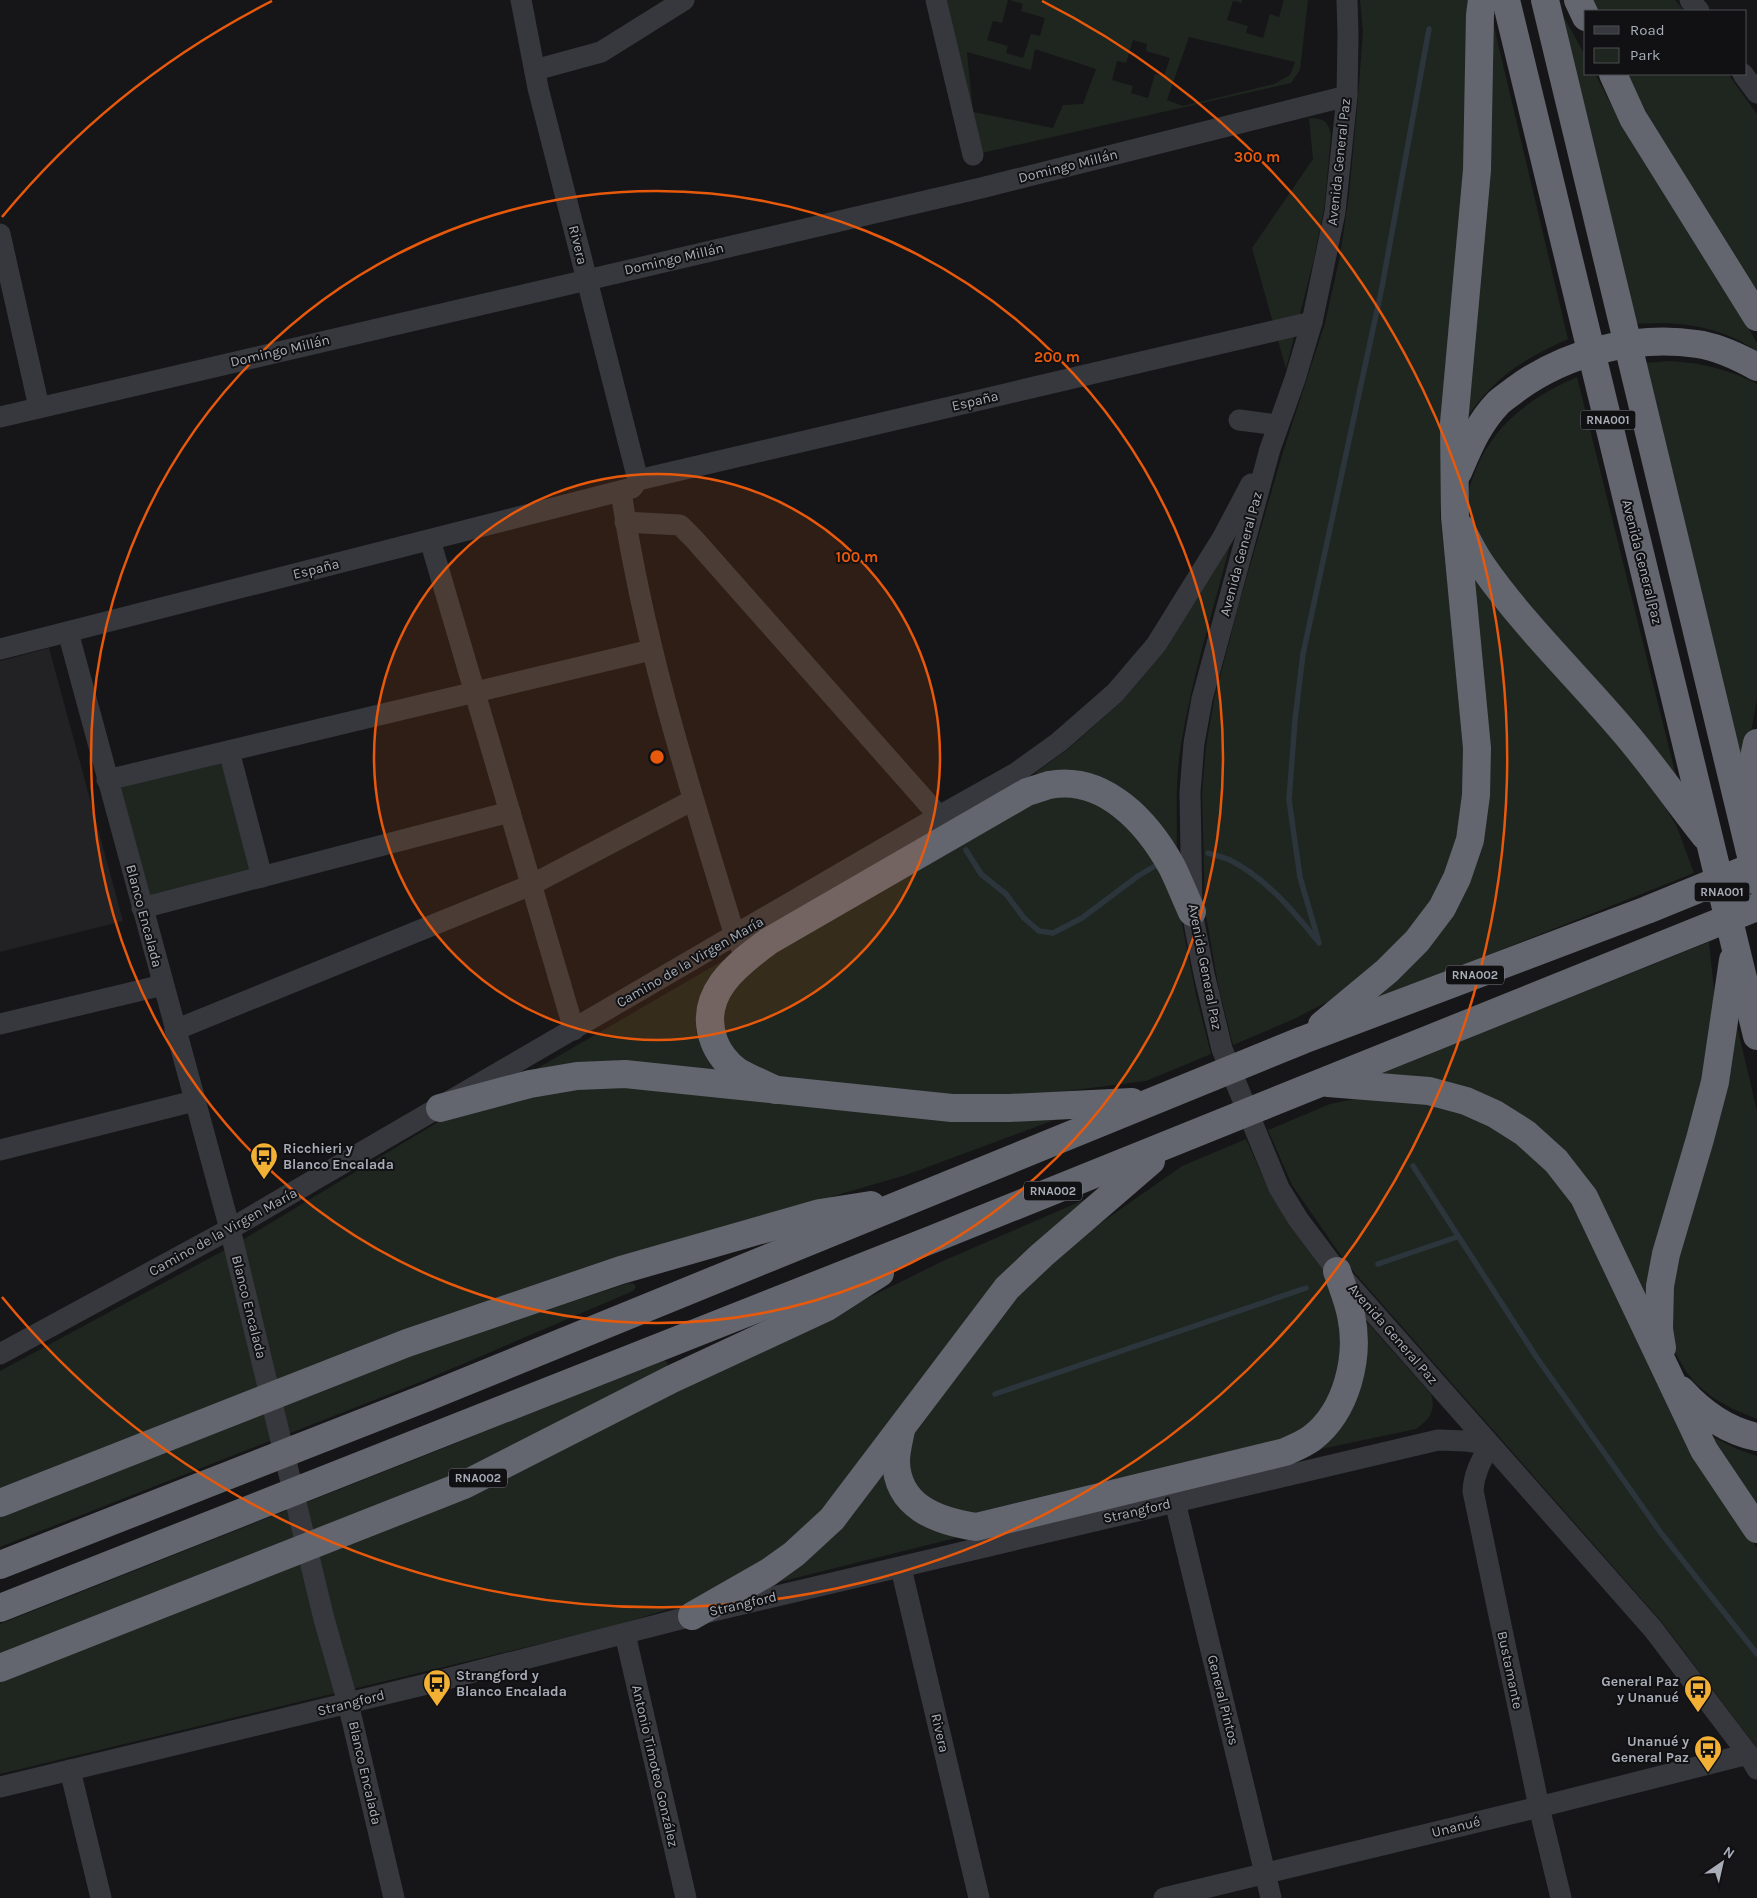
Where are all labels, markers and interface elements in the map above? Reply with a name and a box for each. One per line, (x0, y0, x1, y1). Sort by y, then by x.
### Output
legend (1584, 10, 1747, 75)
text: Road (1630, 21, 1665, 39)
text: Park (1630, 46, 1660, 64)
street label: Avenida General Paz (1324, 98, 1354, 226)
street label: Domingo Millán (1017, 145, 1119, 187)
text: 300 m (1234, 148, 1280, 166)
street label: Rivera (565, 224, 591, 266)
street label: Domingo Millán (623, 239, 725, 279)
street label: Domingo Millán (229, 331, 331, 371)
text: 200 m (1034, 348, 1080, 366)
street label: España (950, 387, 1000, 415)
road number: RNA001 (1580, 410, 1636, 430)
street label: Avenida General Paz (1216, 490, 1266, 618)
street label: Avenida General Paz (1618, 498, 1666, 626)
text: 100 m (836, 548, 878, 566)
street label: España (291, 555, 341, 583)
centre of rings (648, 748, 666, 766)
street label: Blanco Encalada (122, 863, 166, 969)
road number: RNA001 (1694, 882, 1750, 902)
street label: Avenida General Paz (1184, 903, 1226, 1031)
street label: Camino de la Virgen María (613, 913, 767, 1011)
road number: RNA002 (1446, 966, 1504, 984)
place label: Ricchieri y Blanco Encalada (283, 1140, 394, 1173)
bus stop icon: Ricchieri y Blanco Encalada (249, 1141, 279, 1180)
road number: RNA002 (1024, 1182, 1082, 1200)
street label: Camino de la Virgen María (146, 1184, 300, 1280)
street label: Blanco Encalada (228, 1254, 270, 1360)
street label: Avenida General Paz (1345, 1280, 1441, 1388)
road number: RNA002 (449, 1469, 507, 1488)
street label: Strangford (1102, 1495, 1172, 1527)
street label: Strangford (708, 1588, 778, 1620)
street label: Bustamante (1493, 1629, 1527, 1711)
street label: General Pintos (1204, 1653, 1242, 1747)
place label: Strangford y Blanco Encalada (456, 1667, 567, 1700)
bus stop icon: Strangford y Blanco Encalada (422, 1668, 452, 1707)
place label: General Paz y Unanué (1601, 1673, 1679, 1706)
bus stop icon: General Paz y Unanué (1683, 1674, 1713, 1713)
street label: Antonio Timoteo González (628, 1683, 682, 1849)
street label: Strangford (316, 1686, 386, 1720)
street label: Rivera (927, 1712, 953, 1754)
street label: Blanco Encalada (345, 1720, 385, 1826)
place label: Unanué y General Paz (1611, 1733, 1689, 1766)
bus stop icon: Unanué y General Paz (1693, 1734, 1723, 1773)
street label: Unanué (1430, 1813, 1482, 1841)
north arrow (1697, 1838, 1747, 1888)
text: N (1720, 1843, 1738, 1862)

